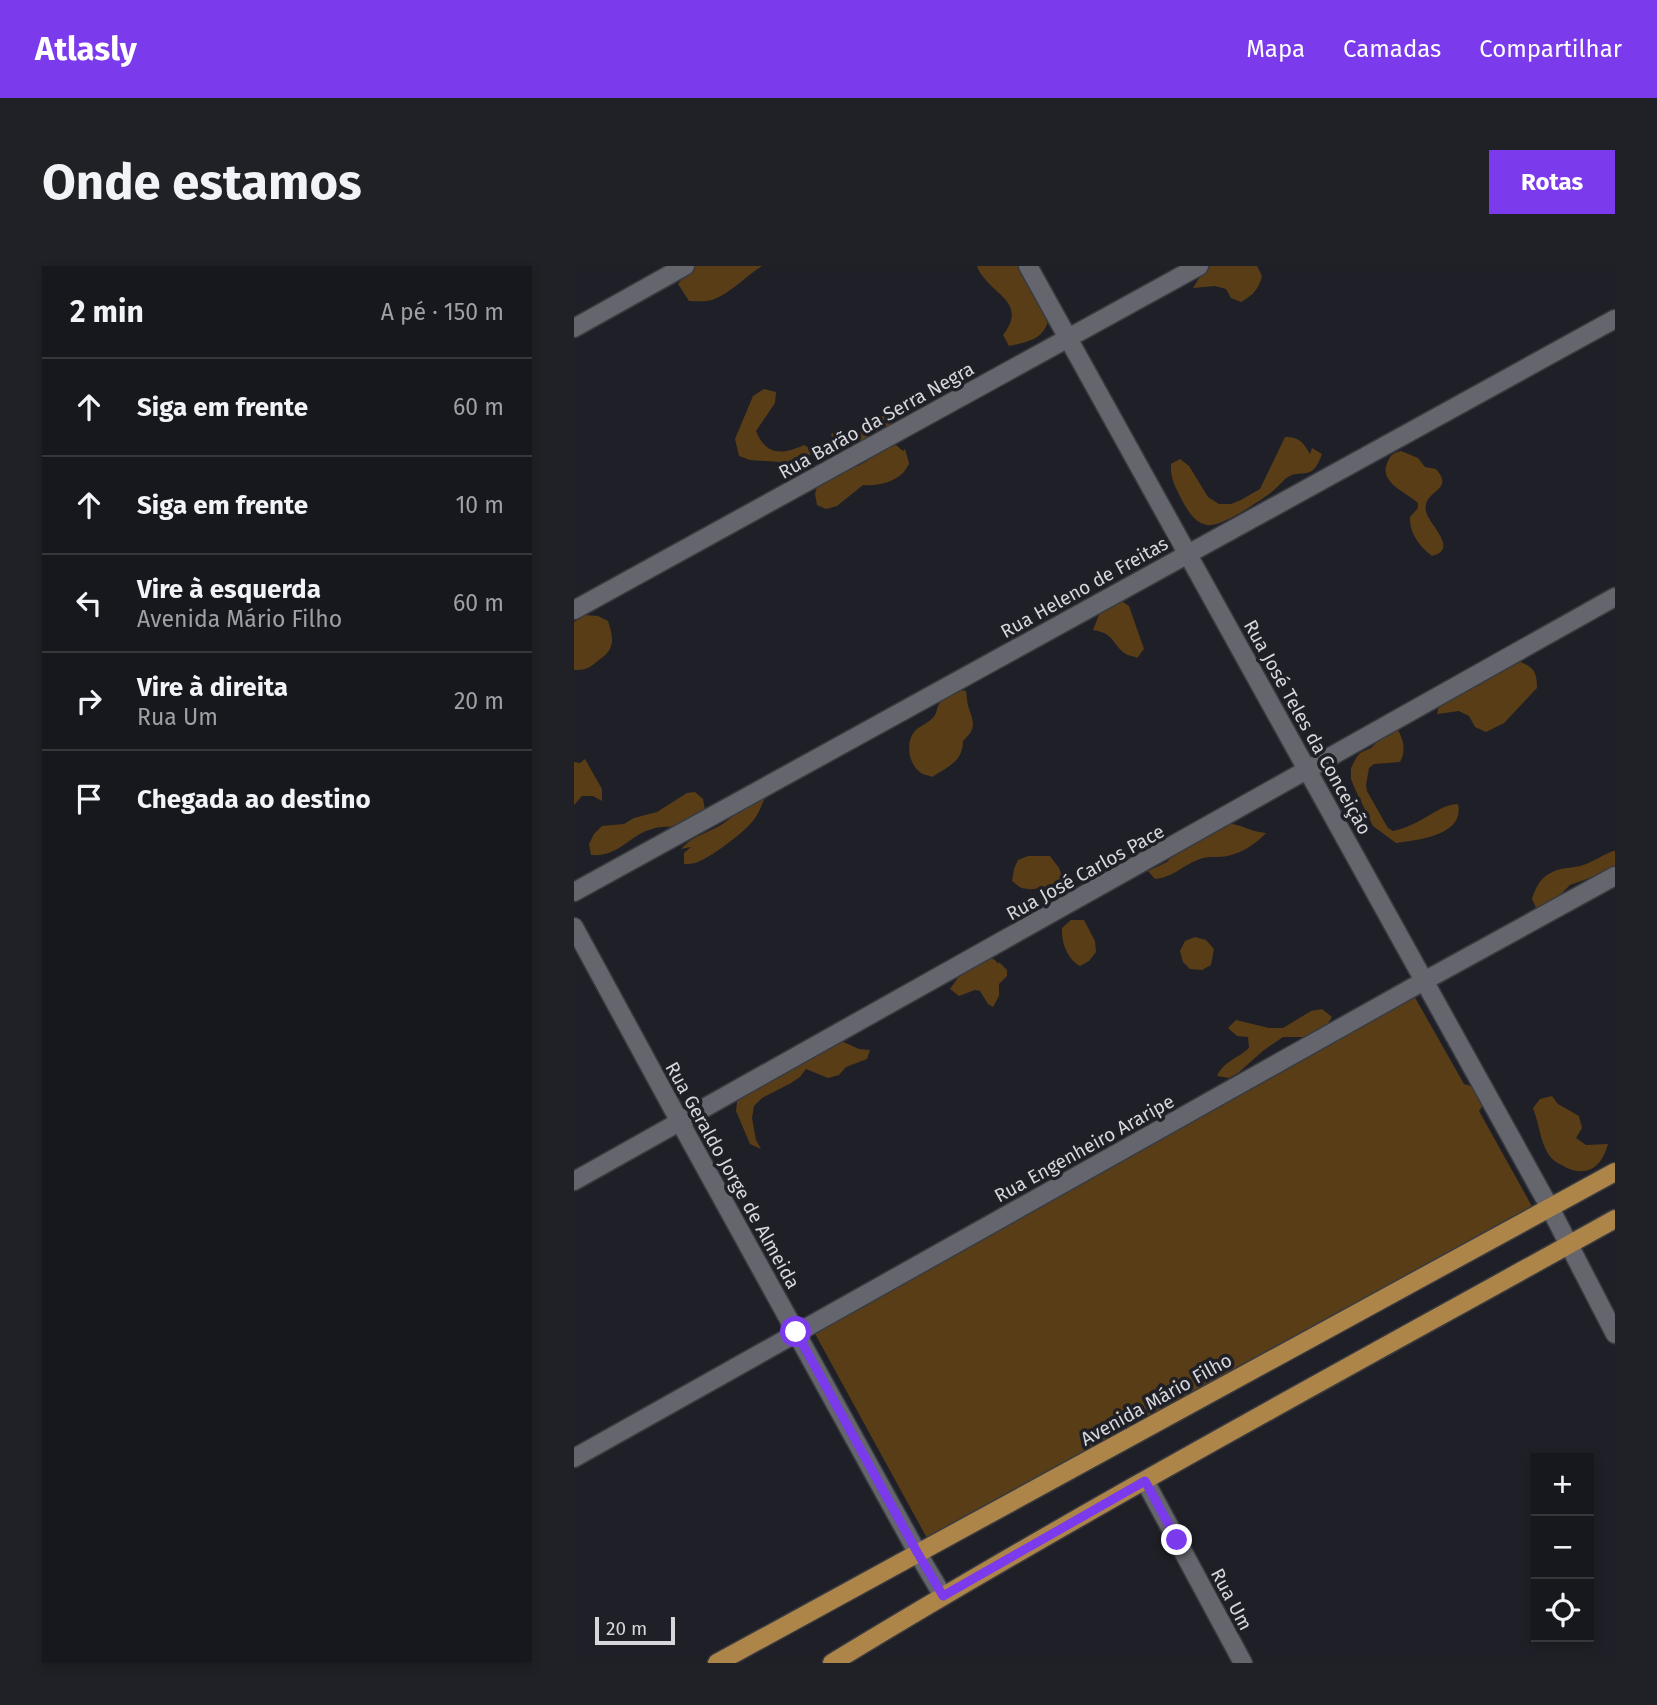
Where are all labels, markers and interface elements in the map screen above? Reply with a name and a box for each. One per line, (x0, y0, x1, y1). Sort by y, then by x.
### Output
text: Atlasly (35, 29, 137, 69)
text: Mapa (1246, 35, 1305, 63)
text: Camadas (1343, 35, 1441, 63)
text: Compartilhar (1479, 35, 1622, 63)
button: Rotas (1489, 150, 1615, 214)
text: Onde estamos (42, 153, 362, 212)
text: 2 min (70, 294, 144, 330)
text: A pé · 150 m (381, 298, 504, 326)
street label: Rua Barão da Serra Negra (774, 357, 978, 484)
icon: ahead (70, 388, 108, 426)
text: Siga em frente (137, 392, 308, 423)
text: 60 m (453, 393, 504, 421)
icon: ahead (70, 486, 108, 524)
text: Siga em frente (137, 490, 308, 521)
text: 10 m (455, 491, 504, 519)
street label: Rua Heleno de Freitas (996, 532, 1172, 643)
text: Vire à esquerda (137, 574, 321, 605)
icon: left (70, 584, 108, 622)
text: 60 m (453, 589, 504, 617)
text: Avenida Mário Filho (137, 605, 342, 633)
street label: Rua José Teles da Conceição (1239, 616, 1376, 839)
text: Vire à direita (137, 672, 288, 703)
icon: right (70, 682, 108, 720)
text: 20 m (454, 687, 504, 715)
text: Rua Um (137, 703, 218, 731)
icon: arrive (70, 780, 108, 818)
text: Chegada ao destino (137, 784, 371, 815)
street label: Rua José Carlos Pace (1002, 819, 1168, 925)
street label: Rua Geraldo Jorge de Almeida (660, 1058, 805, 1293)
street label: Rua Engenheiro Araripe (990, 1089, 1178, 1207)
route start (780, 1316, 811, 1347)
street label: Avenida Mário Filho (1077, 1348, 1236, 1451)
map controls (1531, 1453, 1594, 1642)
button: + (1531, 1453, 1594, 1516)
button: − (1531, 1516, 1594, 1579)
route end (1161, 1524, 1192, 1555)
street label: Rua Um (1206, 1564, 1257, 1634)
button: locate (1531, 1579, 1594, 1642)
scale bar (595, 1614, 676, 1646)
text: 20 m (606, 1617, 647, 1640)

